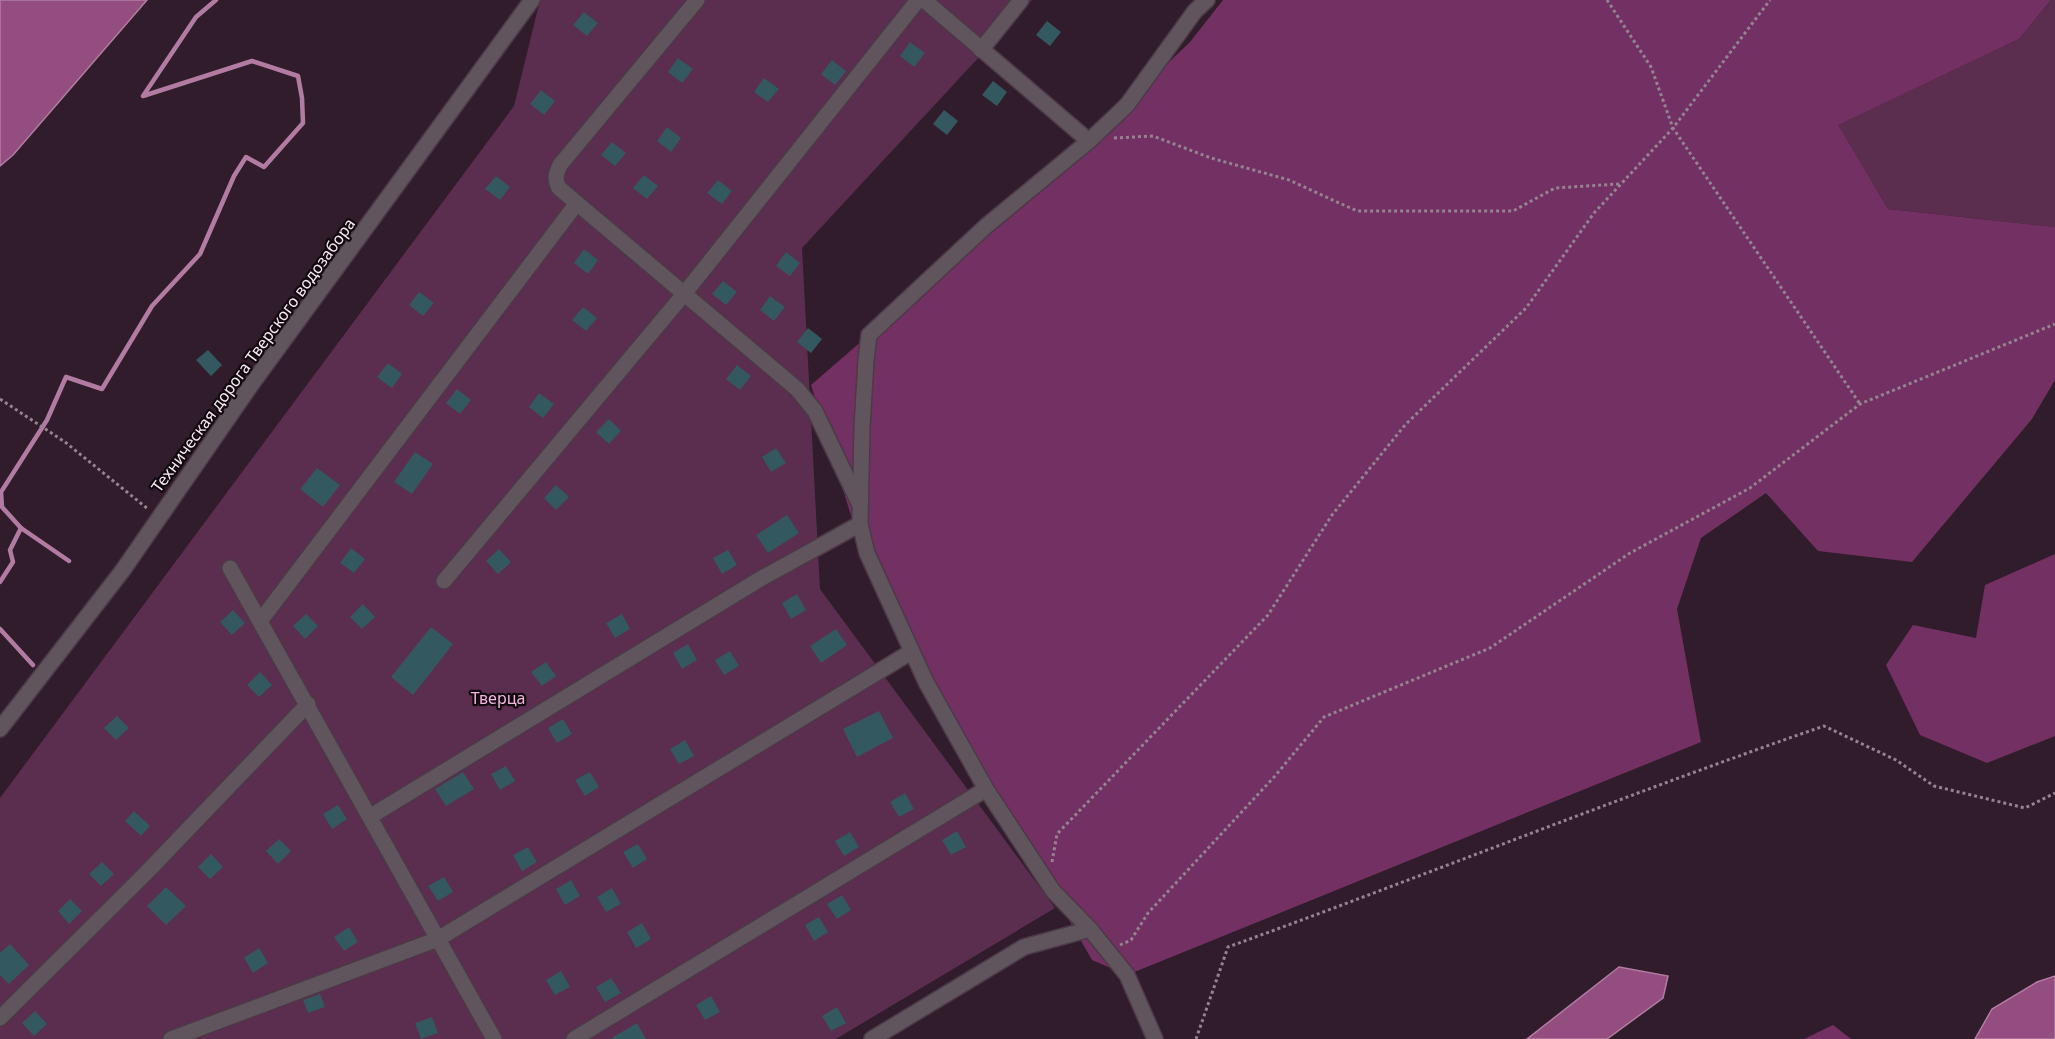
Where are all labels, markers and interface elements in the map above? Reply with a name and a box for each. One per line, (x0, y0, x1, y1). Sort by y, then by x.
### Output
street label: Техническая дорога Тверского водозабора (146, 213, 360, 497)
park label: Тверца (471, 687, 525, 709)

